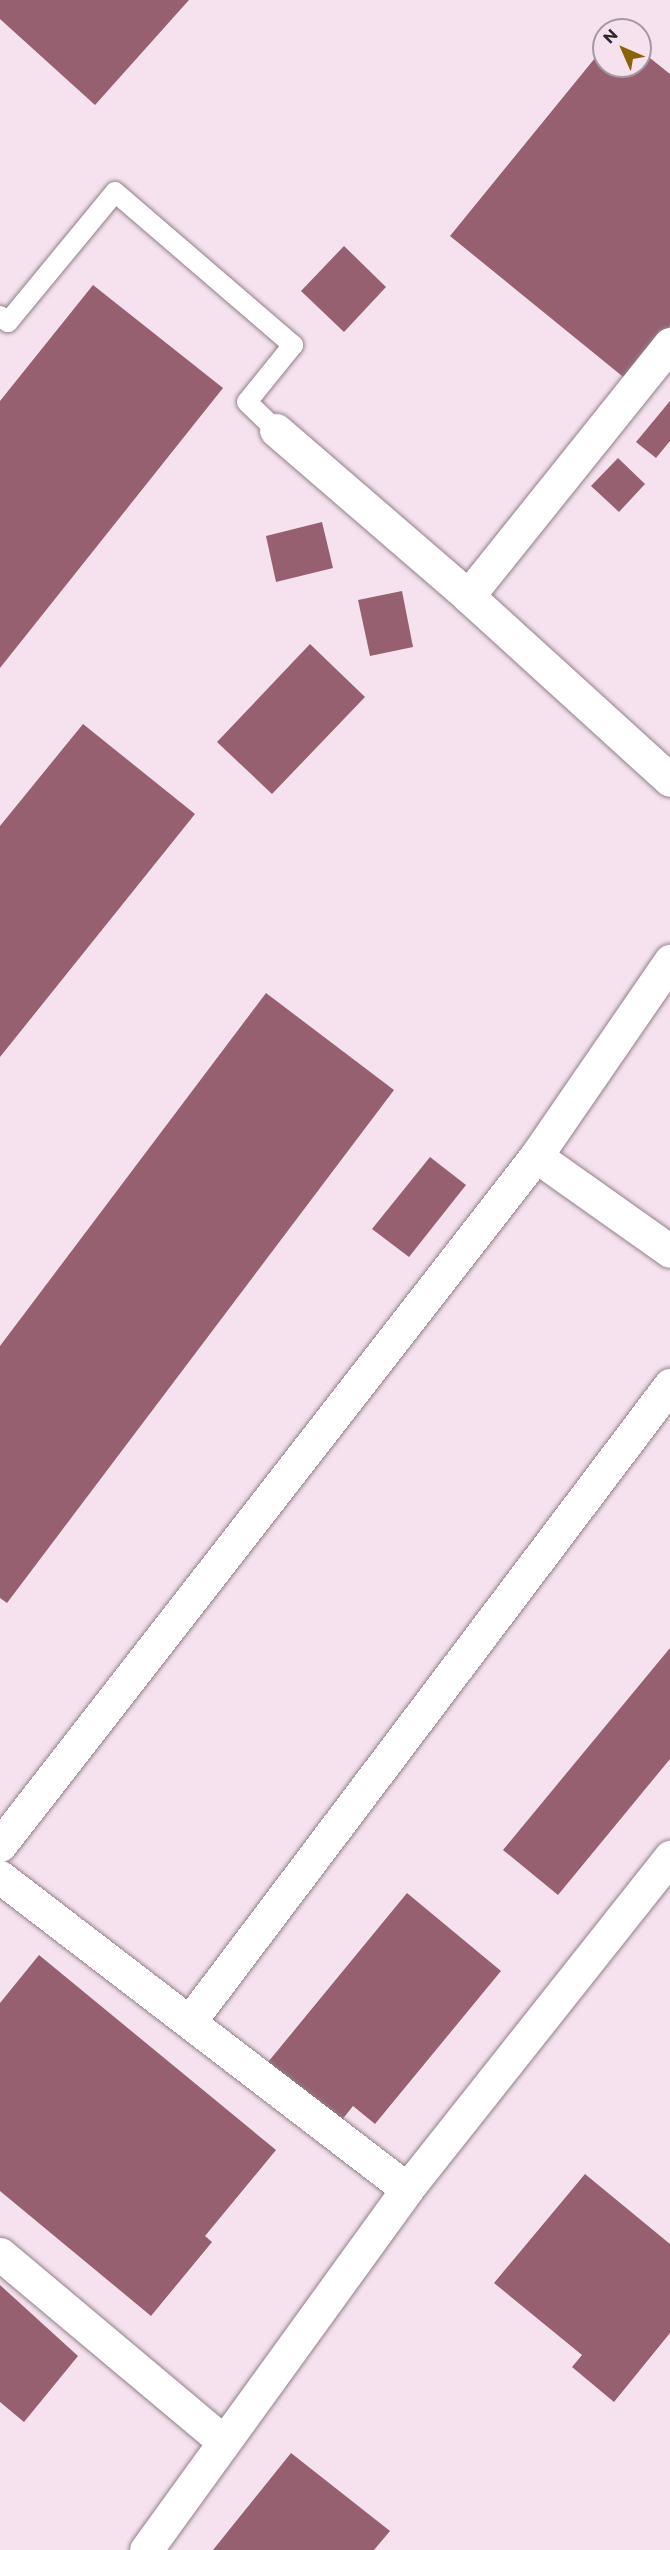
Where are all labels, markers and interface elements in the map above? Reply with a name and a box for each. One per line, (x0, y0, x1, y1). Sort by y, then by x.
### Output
north arrow (592, 18, 652, 78)
text: N (599, 25, 622, 48)

